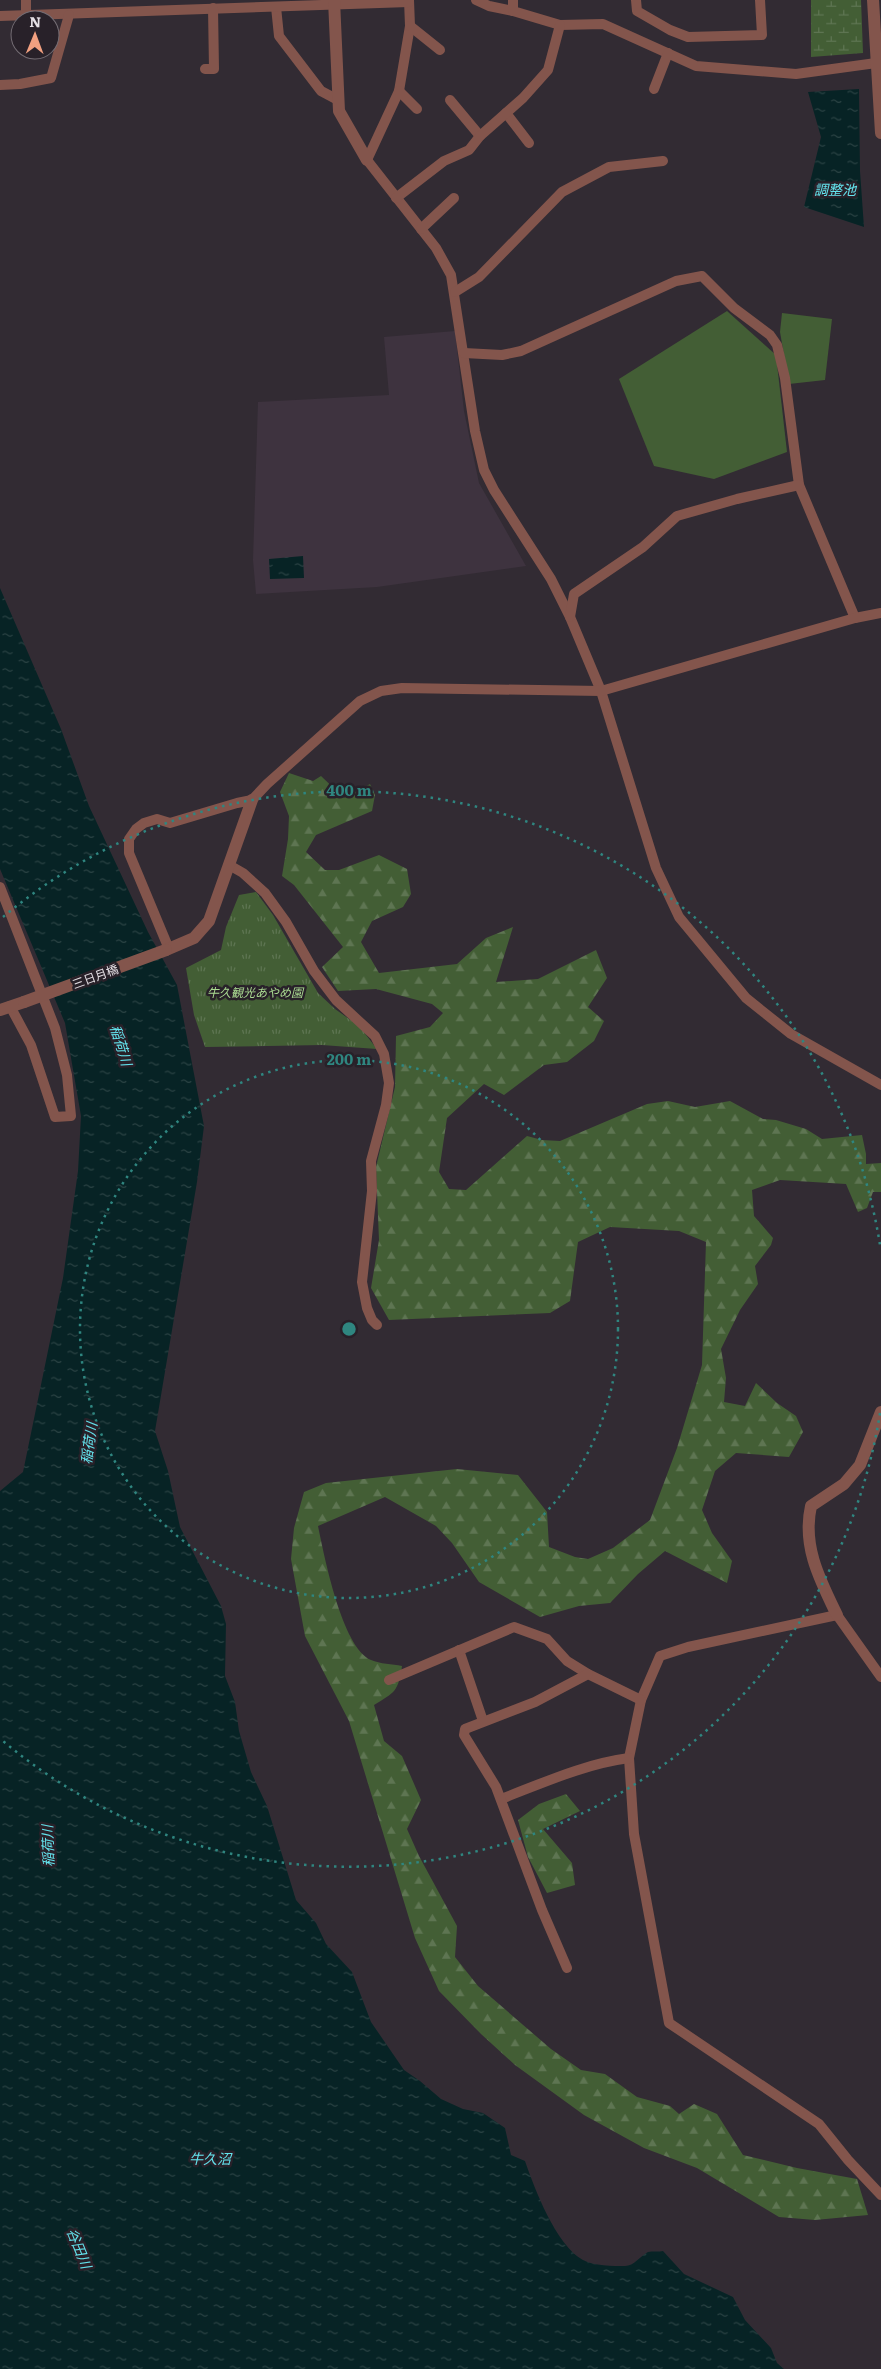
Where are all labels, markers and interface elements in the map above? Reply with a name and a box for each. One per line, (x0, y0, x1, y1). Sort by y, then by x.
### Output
north arrow (10, 10, 60, 60)
text: N (29, 11, 42, 31)
water label: 調整池 (814, 179, 858, 199)
text: 400 m (326, 778, 372, 801)
street label: 三日月橋 (69, 959, 121, 993)
park label: 牛久観光あやめ園 (207, 983, 305, 1001)
water label: 稲荷川 (106, 1022, 138, 1070)
text: 200 m (327, 1047, 371, 1070)
centre of rings (340, 1320, 358, 1338)
water label: 稲荷川 (75, 1419, 101, 1465)
water label: 稲荷川 (36, 1823, 58, 1867)
water label: 牛久沼 (189, 2148, 233, 2168)
water label: 谷田川 (63, 2225, 98, 2273)

